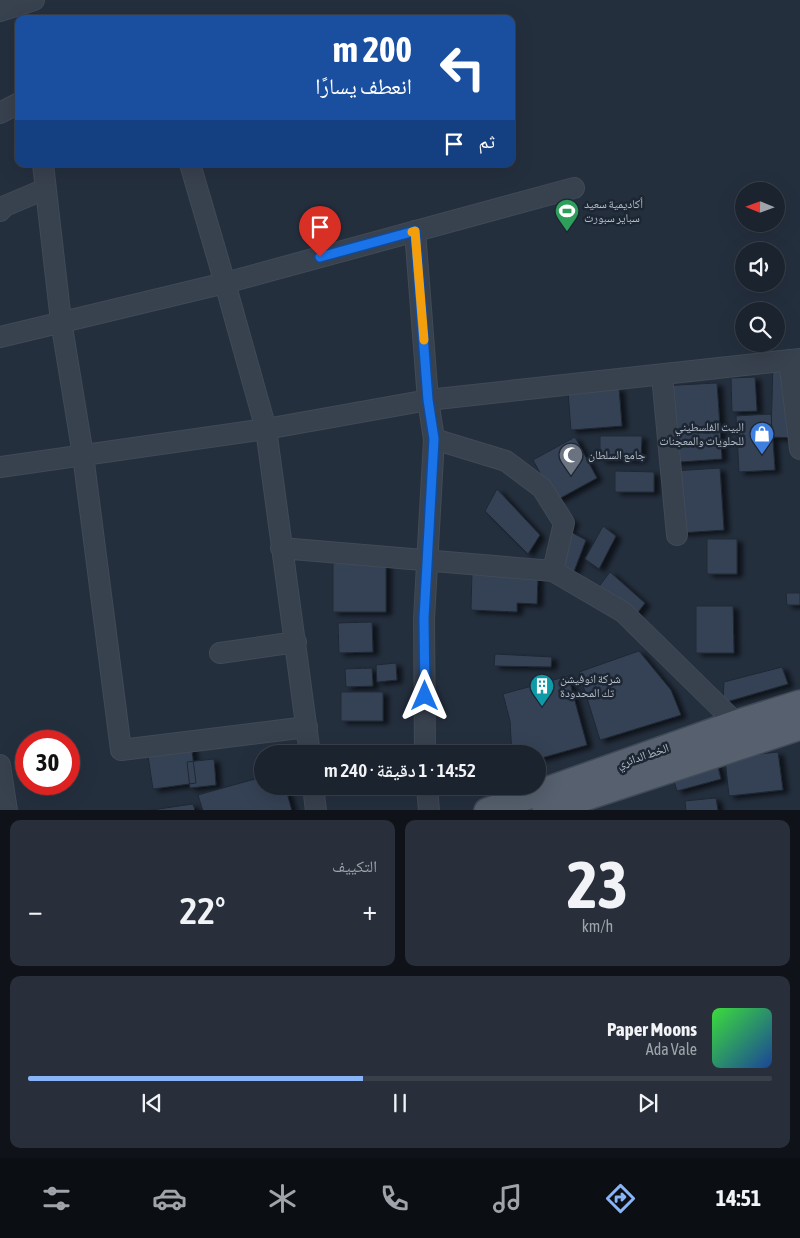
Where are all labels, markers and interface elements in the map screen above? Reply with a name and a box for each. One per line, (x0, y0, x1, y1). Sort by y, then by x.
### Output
text: 200 m (333, 29, 412, 69)
icon: left (430, 35, 495, 100)
text: انعطف يسارًا (315, 73, 412, 99)
icon: arrive (440, 130, 468, 158)
text: ثم (478, 130, 495, 152)
north arrow (735, 182, 785, 232)
map controls (735, 182, 785, 352)
place label: أكاديمية سعيد سباير سبورت (584, 197, 643, 225)
sports icon: أكاديمية سعيد سباير سبورت (554, 198, 580, 232)
pin (299, 206, 341, 257)
icon: arrive (306, 213, 334, 241)
button: sound (735, 242, 785, 292)
button: search (735, 302, 785, 352)
place label: البيت الفلسطيني للحلويات والمعجنات (659, 420, 744, 448)
shop icon: البيت الفلسطيني للحلويات والمعجنات (749, 421, 775, 455)
mosque icon: جامع السلطان (558, 442, 584, 476)
place label: جامع السلطان (588, 448, 646, 462)
position arrow (398, 669, 450, 721)
place label: شركة انوفيشن تك المحدودة (560, 672, 621, 700)
building icon: شركة انوفيشن تك المحدودة (529, 673, 555, 707)
speed limit sign: 30 (15, 730, 80, 795)
street label: الخط الدائري (615, 741, 672, 774)
text: 14:52 · 1 دقيقة · 240 m (324, 759, 476, 781)
text: 23 (567, 847, 628, 922)
text: التكييف (332, 857, 377, 875)
text: 22° (179, 889, 226, 932)
text: − (28, 894, 43, 926)
text: + (362, 894, 377, 926)
text: km/h (582, 917, 613, 935)
text: Paper Moons (607, 1018, 697, 1040)
text: Ada Vale (646, 1040, 697, 1058)
icon: previous (138, 1089, 166, 1117)
icon: pause (386, 1089, 414, 1117)
icon: next (634, 1089, 662, 1117)
icon: filters (39, 1181, 74, 1216)
icon: car (152, 1181, 187, 1216)
icon: climate (265, 1181, 300, 1216)
icon: phone (377, 1181, 412, 1216)
icon: music (490, 1181, 525, 1216)
icon: directions (603, 1181, 638, 1216)
text: 14:51 (716, 1185, 761, 1211)

